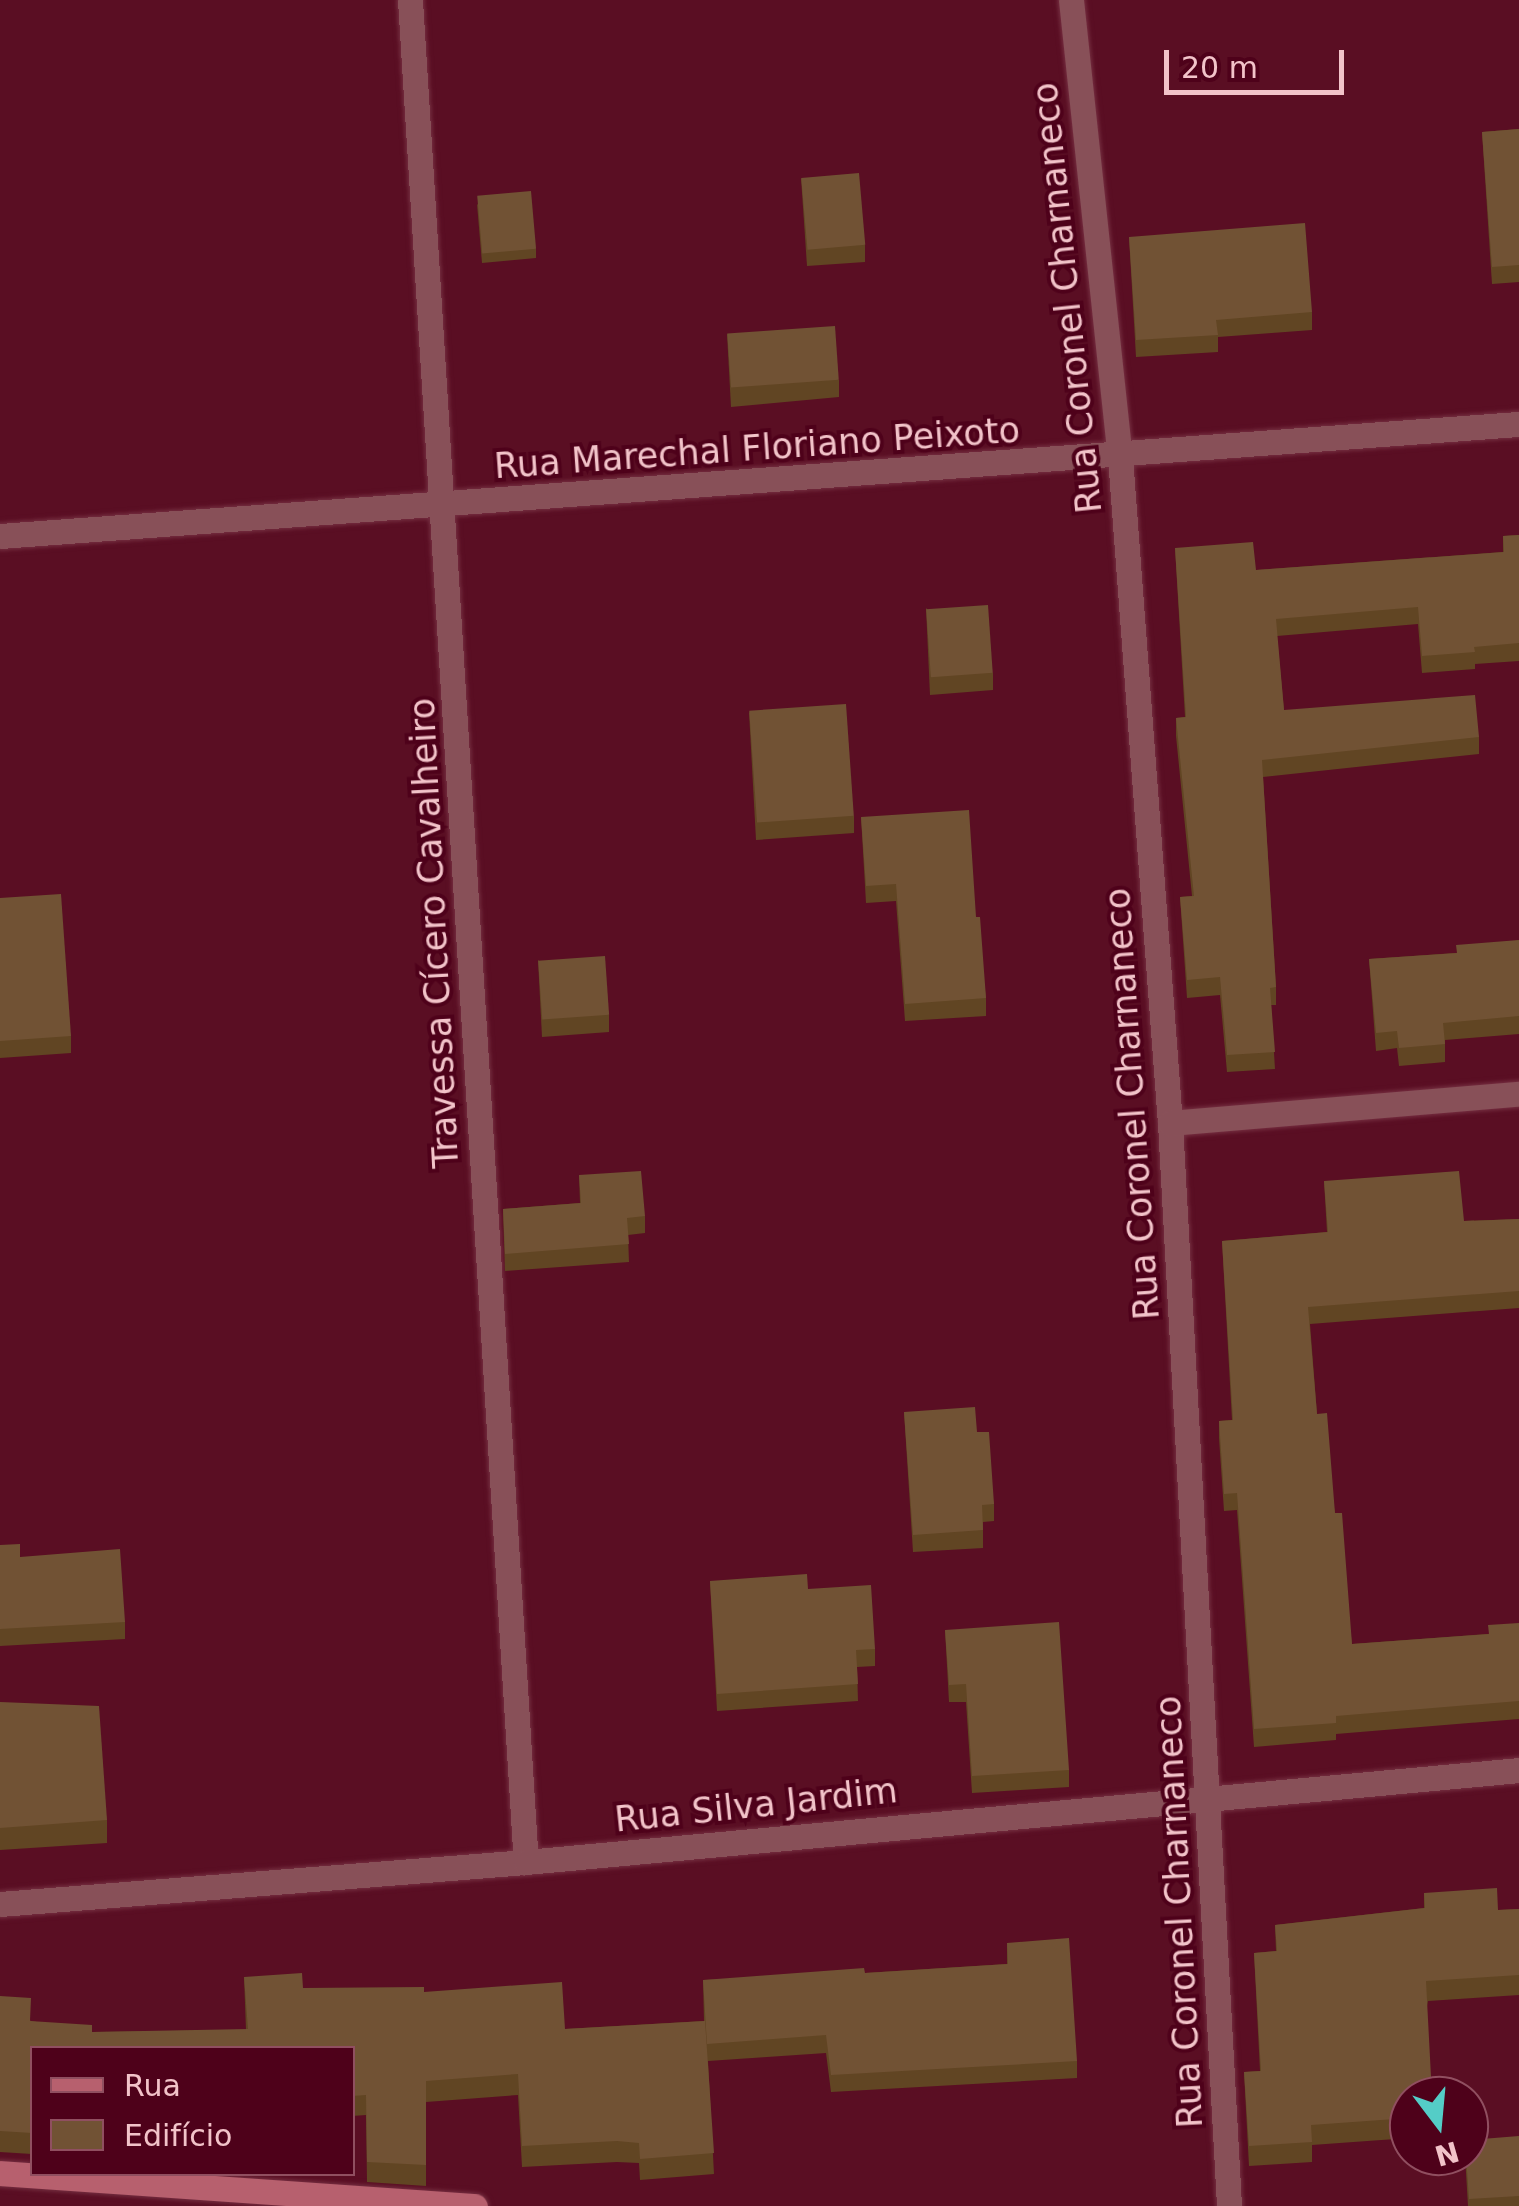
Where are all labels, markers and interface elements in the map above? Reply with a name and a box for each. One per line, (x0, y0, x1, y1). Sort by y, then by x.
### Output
scale bar (1169, 30, 1349, 92)
text: 20 m (1181, 50, 1258, 85)
street label: Rua Coronel Charnaneco (1023, 81, 1111, 515)
street label: Rua Marechal Floriano Peixoto (493, 409, 1021, 487)
street label: Travessa Cícero Cavalheiro (401, 697, 467, 1169)
street label: Rua Coronel Charnaneco (1096, 887, 1168, 1321)
street label: Rua Coronel Charnaneco (1147, 1695, 1211, 2129)
street label: Rua Silva Jardim (613, 1769, 899, 1841)
legend (30, 2046, 355, 2176)
text: Rua (124, 2068, 181, 2103)
north arrow (1389, 2076, 1489, 2176)
text: Edifício (124, 2118, 232, 2153)
text: N (1431, 2134, 1463, 2172)

